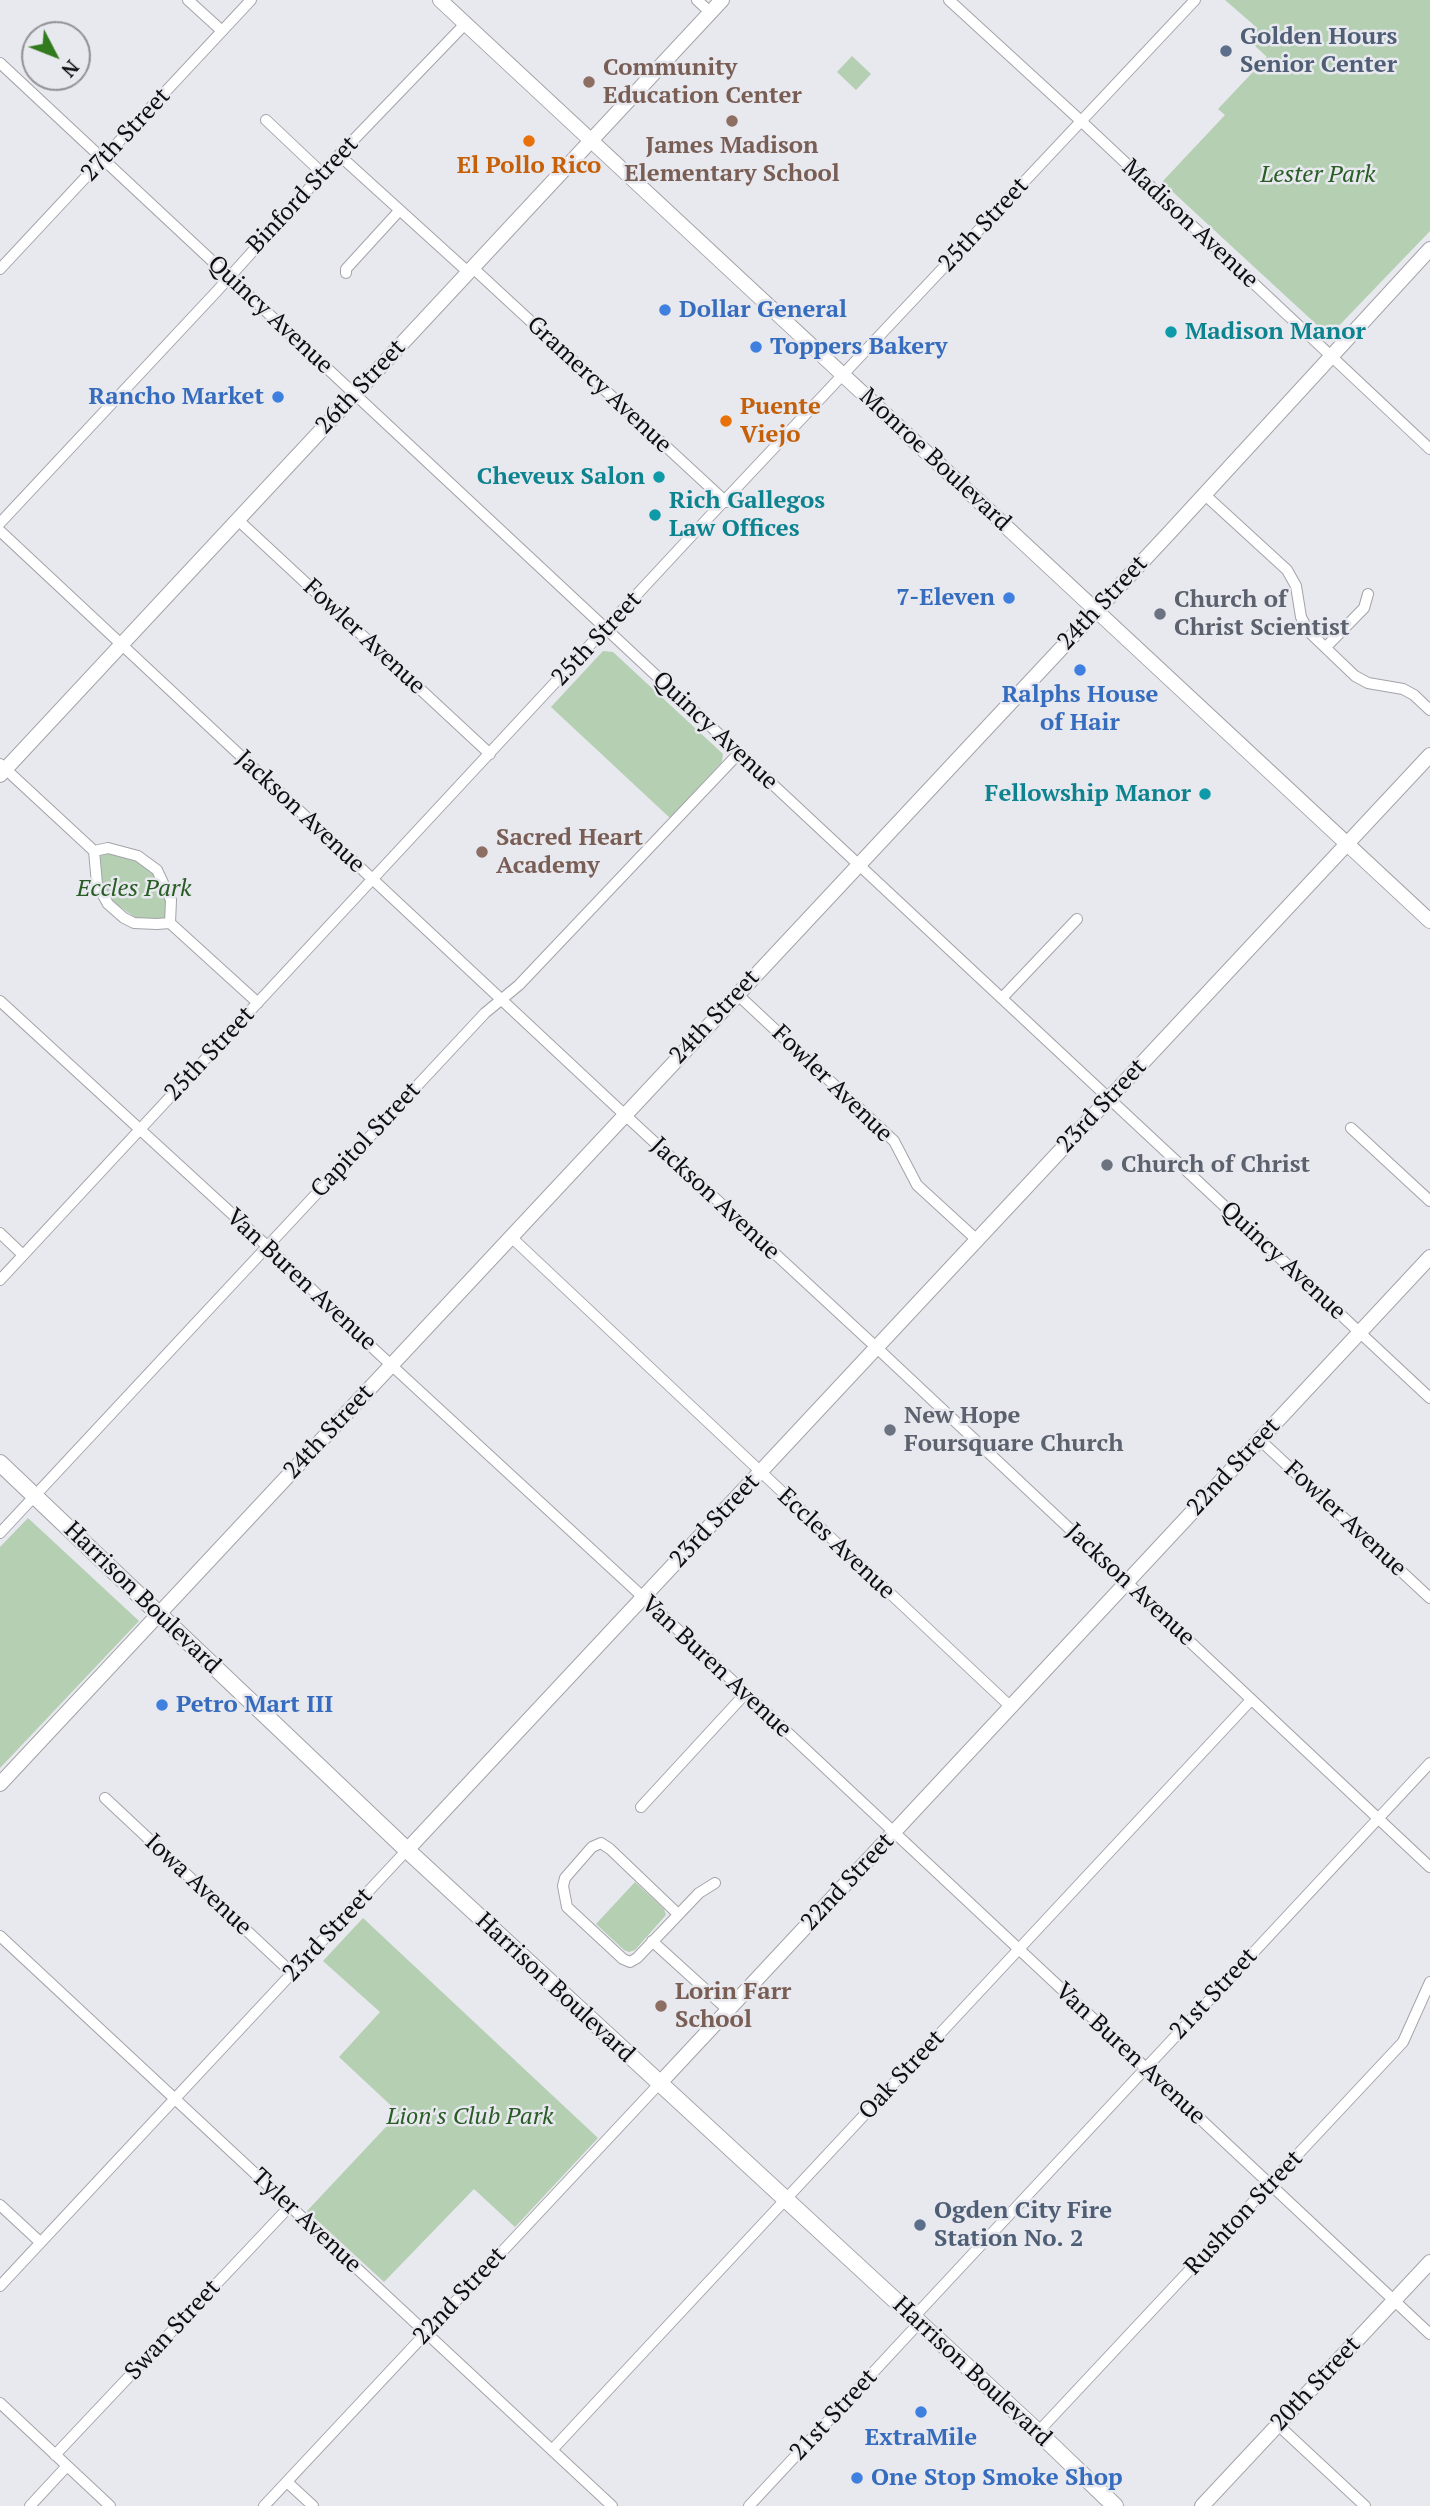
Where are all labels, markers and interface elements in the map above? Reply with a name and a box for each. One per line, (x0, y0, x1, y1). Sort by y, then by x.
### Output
north arrow (21, 21, 91, 91)
place label: Golden Hours Senior Center (1240, 23, 1397, 79)
marker: Golden Hours Senior Center (1218, 43, 1234, 59)
place label: Community Education Center (603, 54, 802, 110)
text: N (56, 55, 85, 83)
marker: Community Education Center (581, 74, 597, 90)
street label: 27th Street (75, 82, 177, 188)
marker: James Madison Elementary School (724, 113, 740, 129)
street label: Binford Street (241, 130, 365, 260)
place label: James Madison Elementary School (624, 132, 840, 188)
marker: El Pollo Rico (521, 133, 537, 149)
place label: El Pollo Rico (457, 152, 601, 180)
street label: Madison Avenue (1116, 154, 1264, 294)
park label: Lester Park (1260, 161, 1376, 189)
street label: 25th Street (933, 172, 1035, 278)
street label: Quincy Avenue (201, 250, 339, 380)
place label: Dollar General (679, 296, 847, 324)
marker: Dollar General (657, 302, 673, 318)
street label: Gramercy Avenue (521, 311, 677, 459)
place label: Madison Manor (1185, 318, 1366, 346)
marker: Madison Manor (1163, 324, 1179, 340)
place label: Toppers Bakery (770, 333, 947, 361)
street label: 26th Street (310, 334, 412, 440)
marker: Toppers Bakery (748, 339, 764, 355)
place label: Rancho Market (89, 383, 264, 411)
street label: Monroe Boulevard (853, 383, 1017, 537)
marker: Rancho Market (270, 389, 286, 405)
place label: Puente Viejo (740, 393, 821, 449)
marker: Puente Viejo (718, 413, 734, 429)
place label: Cheveux Salon (477, 463, 645, 491)
marker: Cheveux Salon (651, 469, 667, 485)
place label: Rich Gallegos Law Offices (669, 487, 825, 543)
marker: Rich Gallegos Law Offices (647, 507, 663, 523)
street label: 24th Street (1052, 550, 1154, 656)
street label: Fowler Avenue (297, 573, 431, 701)
place label: 7-Eleven (896, 584, 995, 612)
street label: 25th Street (546, 586, 648, 692)
place label: Church of Christ Scientist (1174, 586, 1350, 642)
marker: 7-Eleven (1001, 590, 1017, 606)
marker: Church of Christ Scientist (1152, 606, 1168, 622)
marker: Ralphs House of Hair (1072, 662, 1088, 678)
street label: Quincy Avenue (646, 666, 784, 796)
place label: Ralphs House of Hair (1002, 681, 1158, 737)
street label: Jackson Avenue (229, 745, 371, 879)
place label: Fellowship Manor (985, 780, 1191, 808)
marker: Fellowship Manor (1197, 786, 1213, 802)
place label: Sacred Heart Academy (496, 824, 643, 880)
marker: Sacred Heart Academy (474, 844, 490, 860)
park label: Eccles Park (76, 875, 192, 903)
street label: 24th Street (664, 964, 766, 1070)
street label: 25th Street (159, 1001, 261, 1107)
street label: Fowler Avenue (766, 1019, 898, 1149)
street label: 23rd Street (1051, 1053, 1153, 1159)
street label: Capitol Street (305, 1076, 427, 1204)
street label: Jackson Avenue (644, 1132, 786, 1266)
place label: Church of Christ (1121, 1151, 1310, 1179)
marker: Church of Christ (1099, 1157, 1115, 1173)
street label: Quincy Avenue (1214, 1196, 1352, 1326)
street label: Van Buren Avenue (220, 1203, 382, 1357)
street label: 24th Street (278, 1379, 380, 1485)
place label: New Hope Foursquare Church (904, 1402, 1124, 1458)
street label: 22nd Street (1182, 1412, 1286, 1522)
marker: New Hope Foursquare Church (882, 1422, 898, 1438)
street label: Fowler Avenue (1278, 1455, 1412, 1583)
street label: 23rd Street (664, 1468, 766, 1574)
street label: Eccles Avenue (771, 1482, 901, 1606)
street label: Harrison Boulevard (58, 1516, 226, 1680)
street label: Jackson Avenue (1059, 1518, 1201, 1652)
street label: Van Buren Avenue (635, 1590, 797, 1744)
place label: Petro Mart III (176, 1691, 333, 1719)
marker: Petro Mart III (154, 1697, 170, 1713)
street label: 22nd Street (796, 1827, 900, 1937)
street label: Iowa Avenue (139, 1828, 257, 1942)
street label: 23rd Street (277, 1882, 379, 1988)
street label: Harrison Boulevard (470, 1907, 640, 2069)
street label: 21st Street (1164, 1942, 1264, 2046)
street label: Van Buren Avenue (1049, 1977, 1211, 2131)
place label: Lorin Farr School (675, 1978, 791, 2034)
marker: Lorin Farr School (653, 1998, 669, 2014)
street label: Oak Street (853, 2024, 951, 2126)
park label: Lion's Club Park (387, 2103, 553, 2131)
street label: Rushton Street (1179, 2145, 1309, 2281)
street label: Tyler Avenue (245, 2163, 367, 2279)
place label: Ogden City Fire Station No. 2 (934, 2197, 1112, 2253)
marker: Ogden City Fire Station No. 2 (912, 2217, 928, 2233)
street label: 22nd Street (408, 2241, 512, 2351)
street label: Swan Street (119, 2274, 227, 2386)
street label: Harrison Boulevard (887, 2291, 1057, 2453)
street label: 20th Street (1265, 2331, 1367, 2437)
street label: 21st Street (784, 2363, 884, 2467)
marker: ExtraMile (913, 2404, 929, 2420)
place label: ExtraMile (865, 2424, 977, 2452)
place label: One Stop Smoke Shop (871, 2464, 1123, 2492)
marker: One Stop Smoke Shop (849, 2470, 865, 2486)

